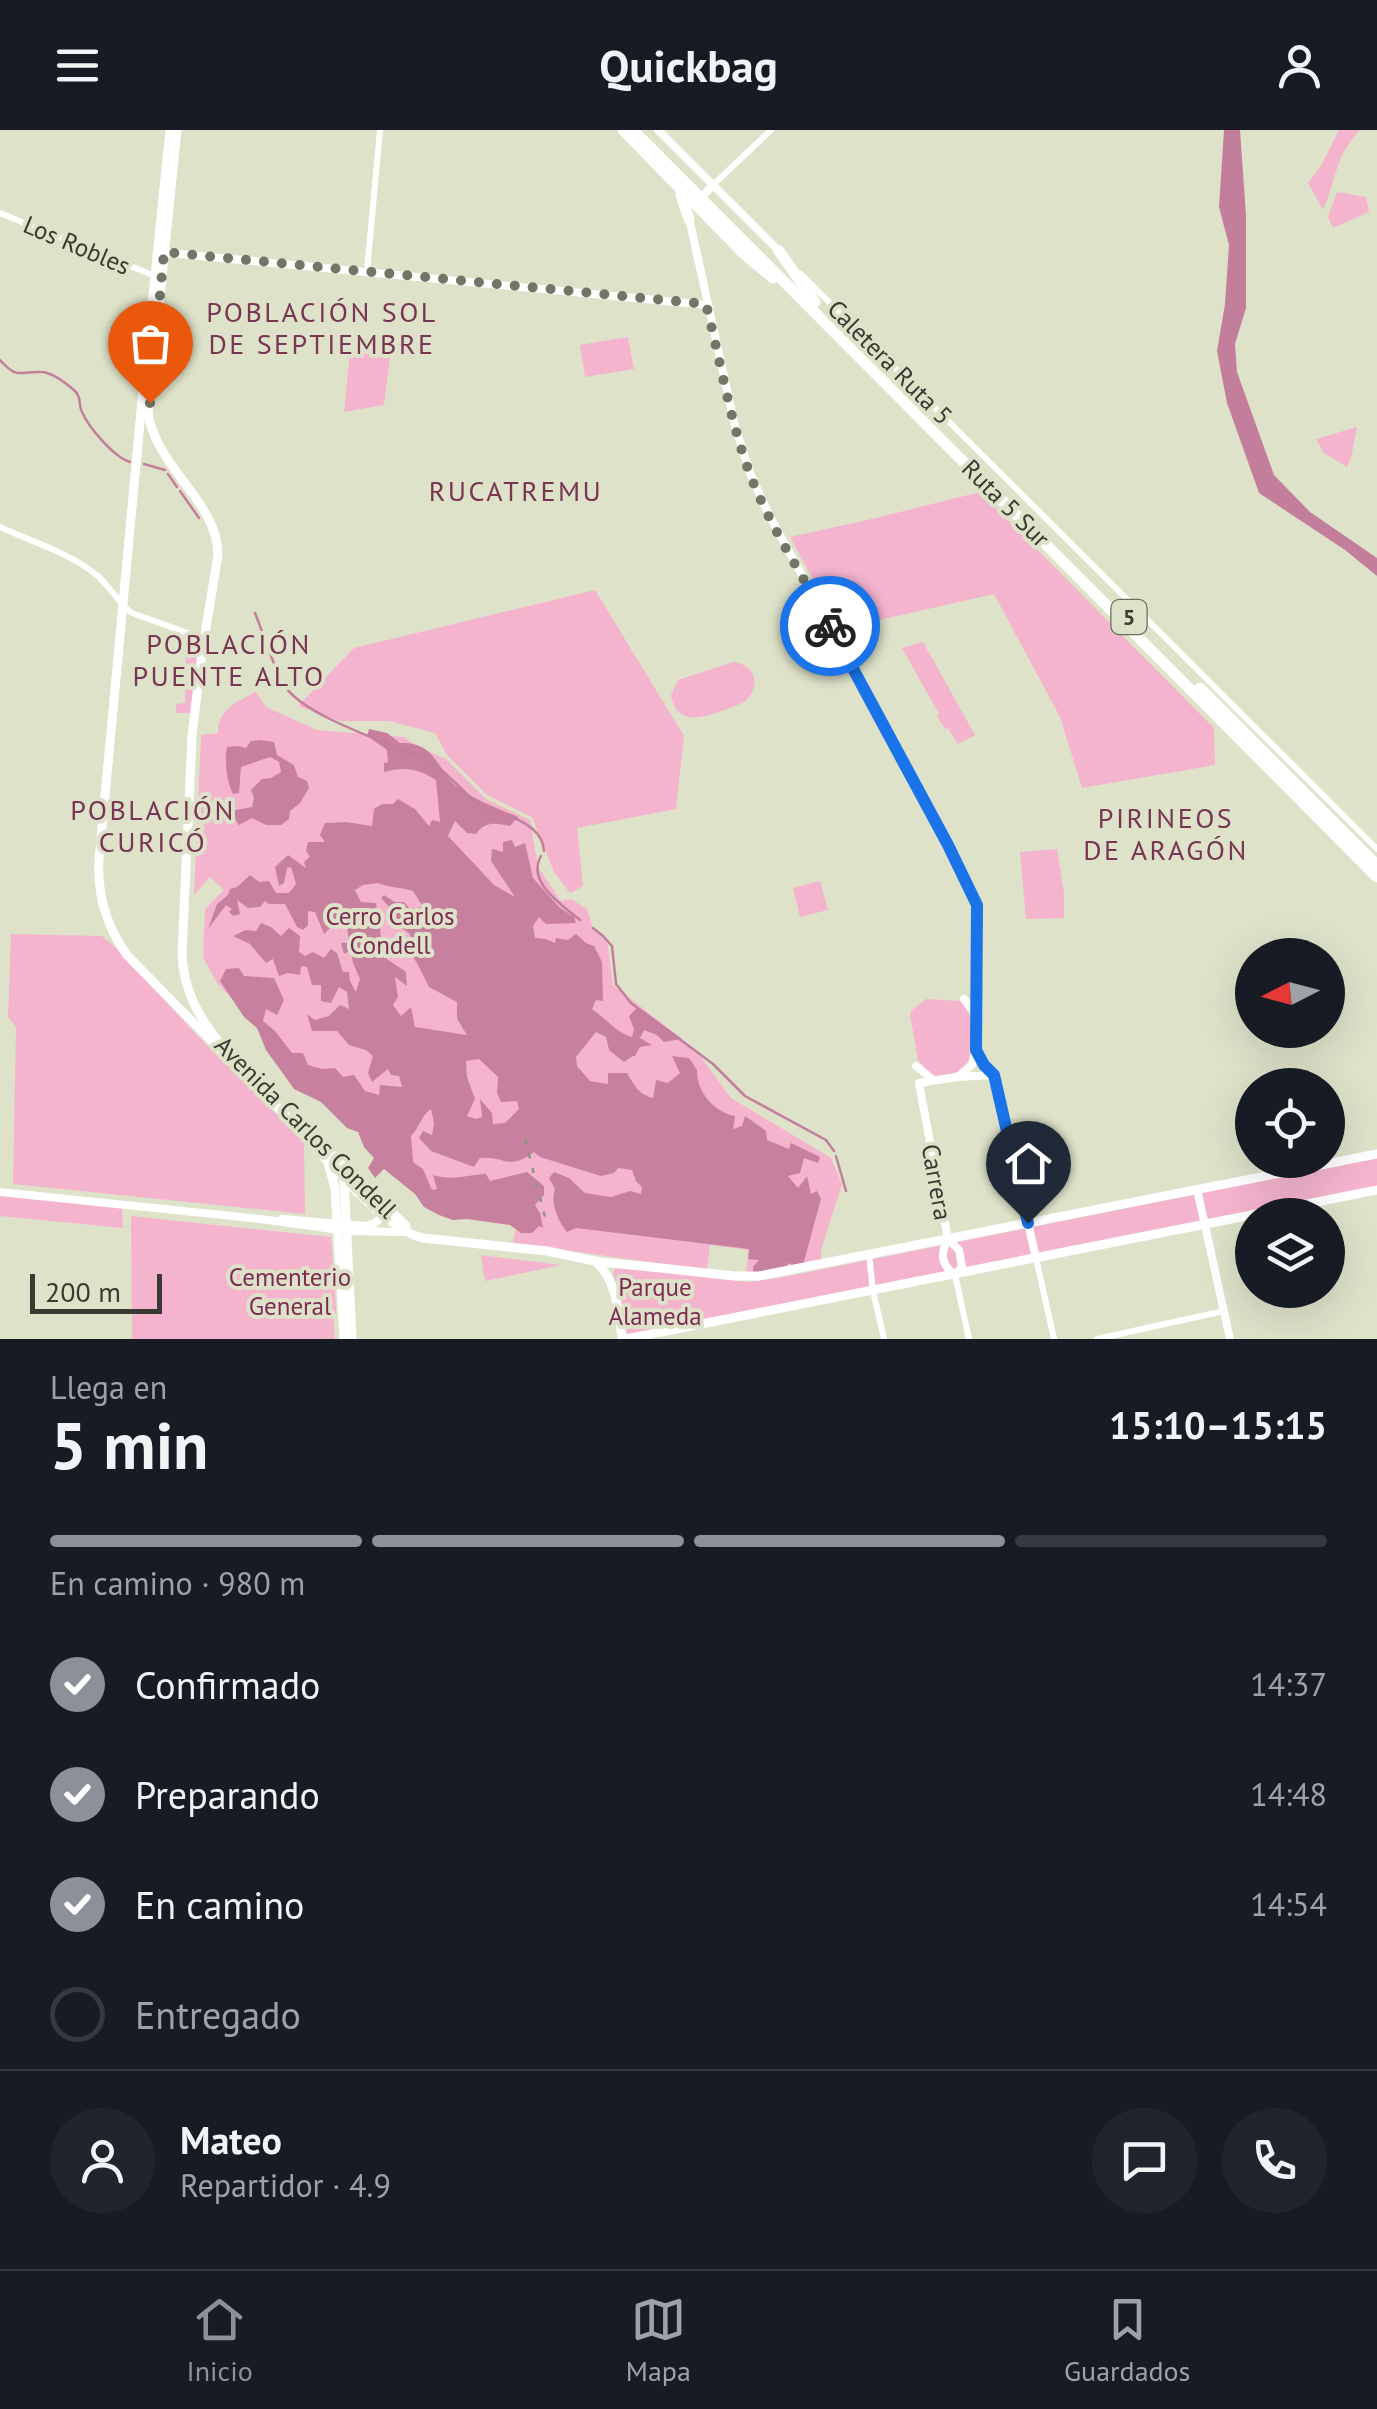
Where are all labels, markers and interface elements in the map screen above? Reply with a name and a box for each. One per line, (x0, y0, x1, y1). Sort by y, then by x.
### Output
text: Quickbag (599, 36, 778, 94)
icon: menu (50, 38, 105, 93)
icon: person (1272, 38, 1327, 93)
street label: Los Robles (19, 208, 135, 282)
district label: POBLACIÓN SOL DE SEPTIEMBRE (206, 293, 438, 362)
street label: Caletera Ruta 5 (821, 293, 959, 431)
pin (108, 301, 193, 404)
icon: bag (123, 316, 178, 371)
street label: Ruta 5 Sur (955, 452, 1057, 554)
district label: RUCATREMU (429, 472, 603, 509)
courier (780, 576, 880, 676)
icon: bike (803, 599, 858, 654)
road number: 5 (1112, 600, 1146, 634)
district label: POBLACIÓN PUENTE ALTO (132, 625, 326, 694)
district label: POBLACIÓN CURICÓ (70, 791, 236, 860)
district label: PIRINEOS DE ARAGÓN (1083, 799, 1249, 868)
park label: Cerro Carlos Condell (325, 900, 455, 961)
north arrow (1235, 938, 1345, 1048)
map controls (1235, 938, 1345, 1308)
street label: Avenida Carlos Condell (208, 1029, 404, 1225)
button: locate (1235, 1068, 1345, 1178)
pin (986, 1121, 1071, 1224)
icon: home (1001, 1136, 1056, 1191)
street label: Carrera (915, 1141, 959, 1223)
button: layers (1235, 1198, 1345, 1308)
park label: Cementerio General (229, 1261, 351, 1322)
scale bar (30, 1269, 162, 1314)
park label: Parque Alameda (608, 1271, 702, 1332)
text: 200 m (45, 1273, 121, 1310)
text: Llega en (50, 1366, 167, 1408)
text: 15:10–15:15 (1109, 1400, 1327, 1449)
text: 5 min (50, 1403, 209, 1487)
text: En camino · 980 m (50, 1562, 305, 1604)
icon: check (50, 1657, 105, 1712)
text: Confirmado (135, 1660, 320, 1709)
text: 14:37 (1250, 1663, 1327, 1705)
icon: check (50, 1767, 105, 1822)
text: Preparando (135, 1770, 320, 1819)
text: 14:48 (1250, 1773, 1327, 1815)
icon: check (50, 1877, 105, 1932)
text: En camino (135, 1880, 304, 1929)
text: 14:54 (1250, 1883, 1327, 1925)
text: Entregado (135, 1990, 301, 2039)
button: person (50, 2108, 155, 2213)
button: chat (1092, 2108, 1197, 2213)
button: phone (1222, 2108, 1327, 2213)
text: Mateo (180, 2115, 282, 2164)
text: Repartidor · 4.9 (180, 2164, 391, 2206)
tab: Inicio (187, 2292, 253, 2389)
tab: Mapa (626, 2292, 691, 2389)
tab: Guardados (1064, 2292, 1190, 2389)

